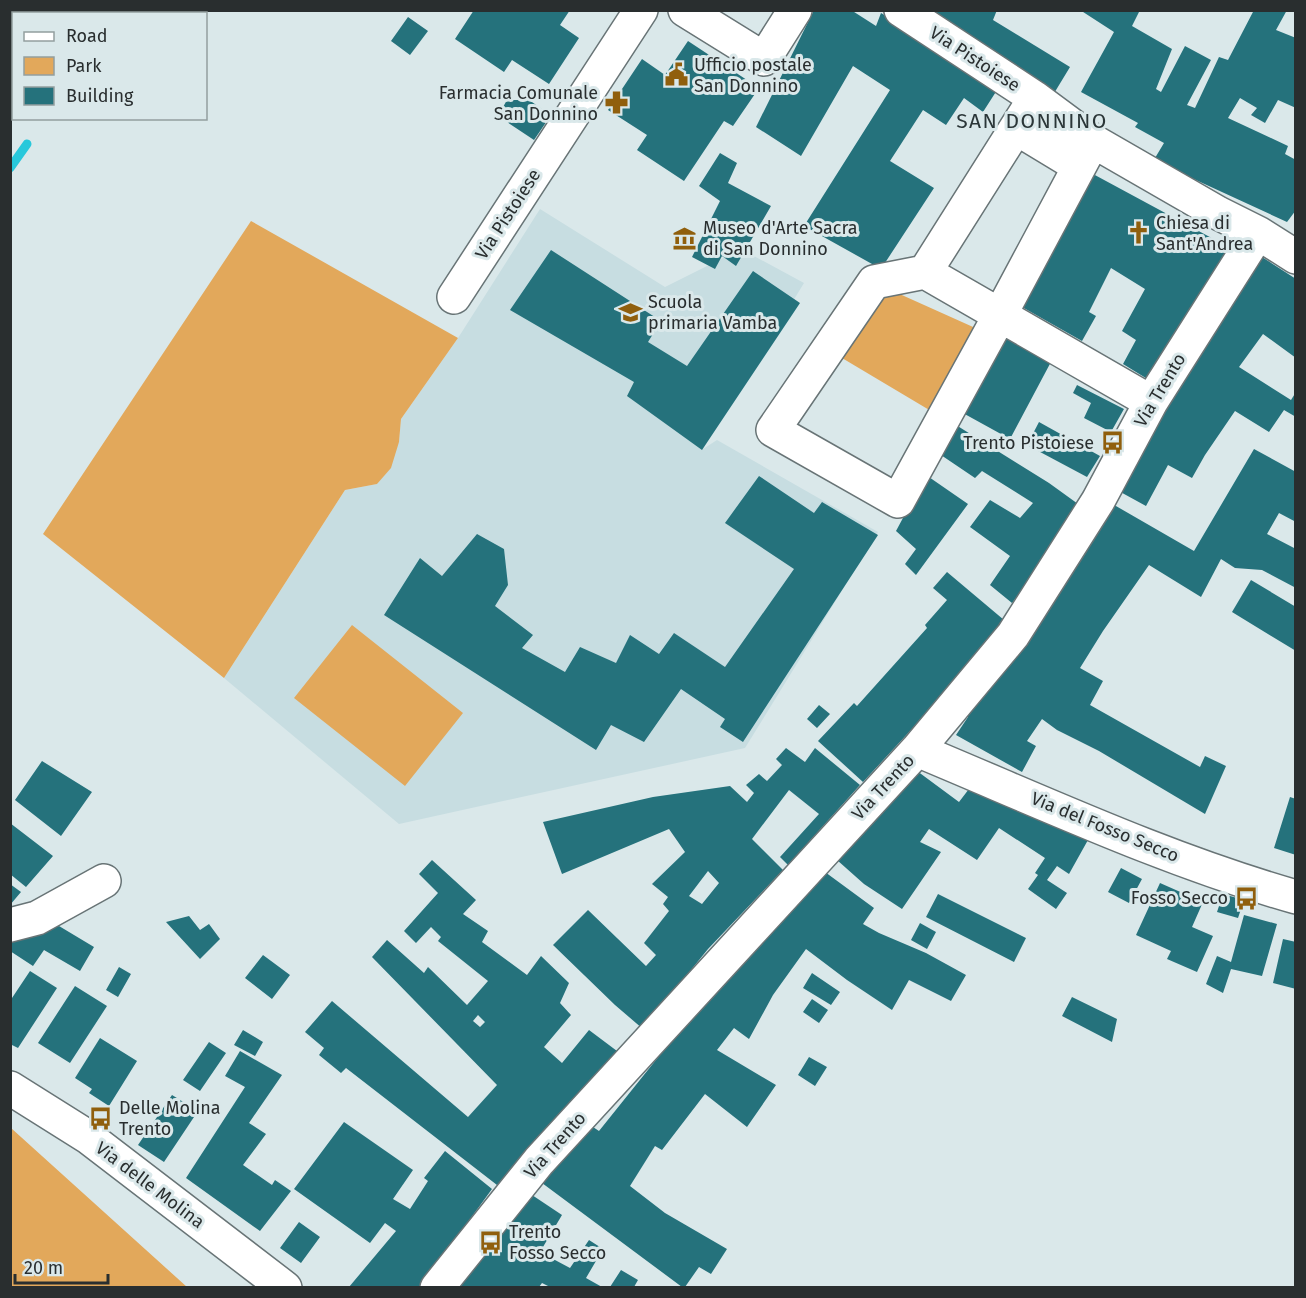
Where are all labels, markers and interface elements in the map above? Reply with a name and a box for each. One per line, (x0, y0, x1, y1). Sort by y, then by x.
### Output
legend (12, 12, 207, 120)
street label: Via Pistoiese (926, 22, 1024, 96)
text: Road (66, 25, 108, 47)
place label: Ufficio postale San Donnino (694, 54, 812, 97)
text: Park (66, 55, 102, 77)
public building icon: Ufficio postale San Donnino (663, 62, 689, 88)
place label: Farmacia Comunale San Donnino (439, 82, 598, 125)
text: Building (66, 85, 134, 107)
pharmacy icon: Farmacia Comunale San Donnino (603, 90, 629, 116)
district label: SAN DONNINO (956, 108, 1108, 134)
street label: Via Pistoiese (471, 165, 545, 263)
place label: Chiesa di Sant'Andrea (1156, 212, 1253, 255)
place label: Museo d'Arte Sacra di San Donnino (703, 217, 858, 260)
church icon: Chiesa di Sant'Andrea (1125, 220, 1151, 246)
museum icon: Museo d'Arte Sacra di San Donnino (672, 225, 698, 251)
place label: Scuola primaria Vamba (648, 291, 777, 334)
school or university icon: Scuola primaria Vamba (617, 299, 643, 325)
street label: Via Trento (1129, 349, 1191, 431)
bus stop icon: Trento Pistoiese (1099, 430, 1125, 456)
place label: Trento Pistoiese (963, 432, 1094, 454)
street label: Via Trento (847, 750, 919, 824)
street label: Via del Fosso Secco (1028, 787, 1182, 867)
bus stop icon: Fosso Secco (1233, 885, 1259, 911)
place label: Fosso Secco (1131, 887, 1228, 909)
place label: Delle Molina Trento (119, 1097, 221, 1140)
bus stop icon: Delle Molina Trento (88, 1105, 114, 1131)
street label: Via Trento (519, 1107, 591, 1183)
street label: Via delle Molina (91, 1137, 209, 1233)
place label: Trento Fosso Secco (509, 1221, 606, 1264)
bus stop icon: Trento Fosso Secco (478, 1229, 504, 1255)
scale bar (15, 1247, 108, 1285)
text: 20 m (24, 1257, 63, 1279)

